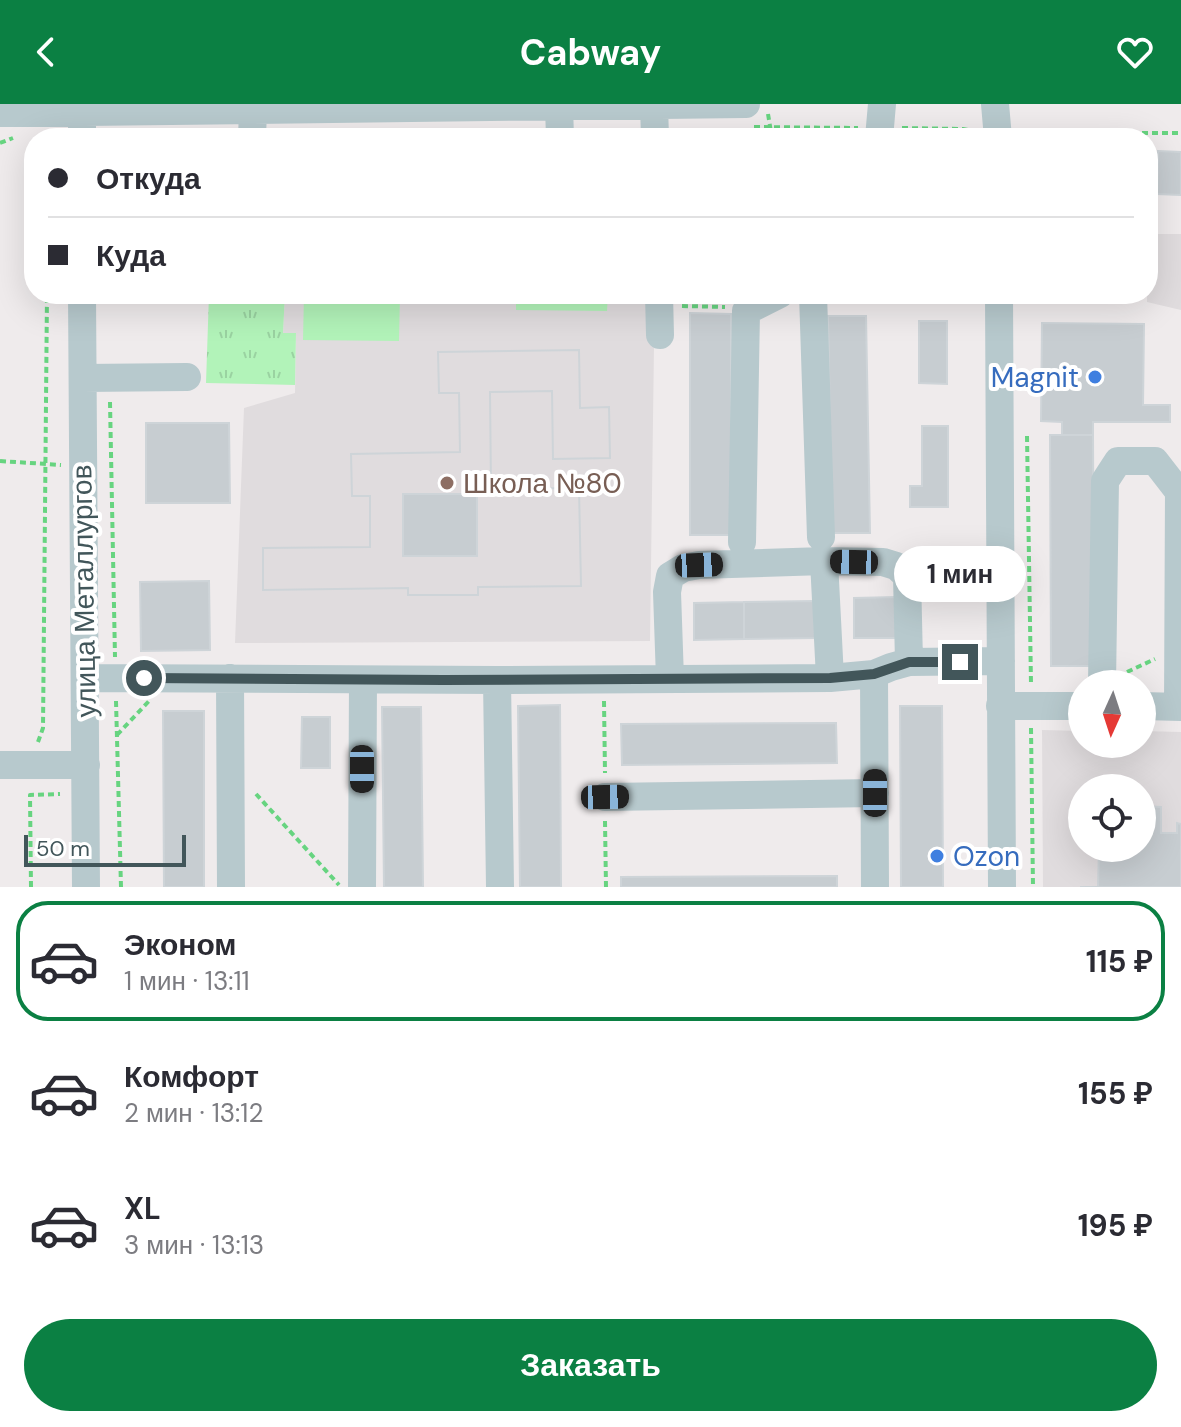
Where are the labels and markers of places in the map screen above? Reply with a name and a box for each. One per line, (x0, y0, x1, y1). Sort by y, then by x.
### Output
place label: Magnit (991, 359, 1079, 396)
marker: Magnit (1086, 368, 1104, 386)
place label: Школа №80 (463, 465, 622, 502)
marker: Школа №80 (438, 474, 456, 492)
place label: Ozon (953, 838, 1020, 875)
marker: Ozon (928, 847, 946, 865)

